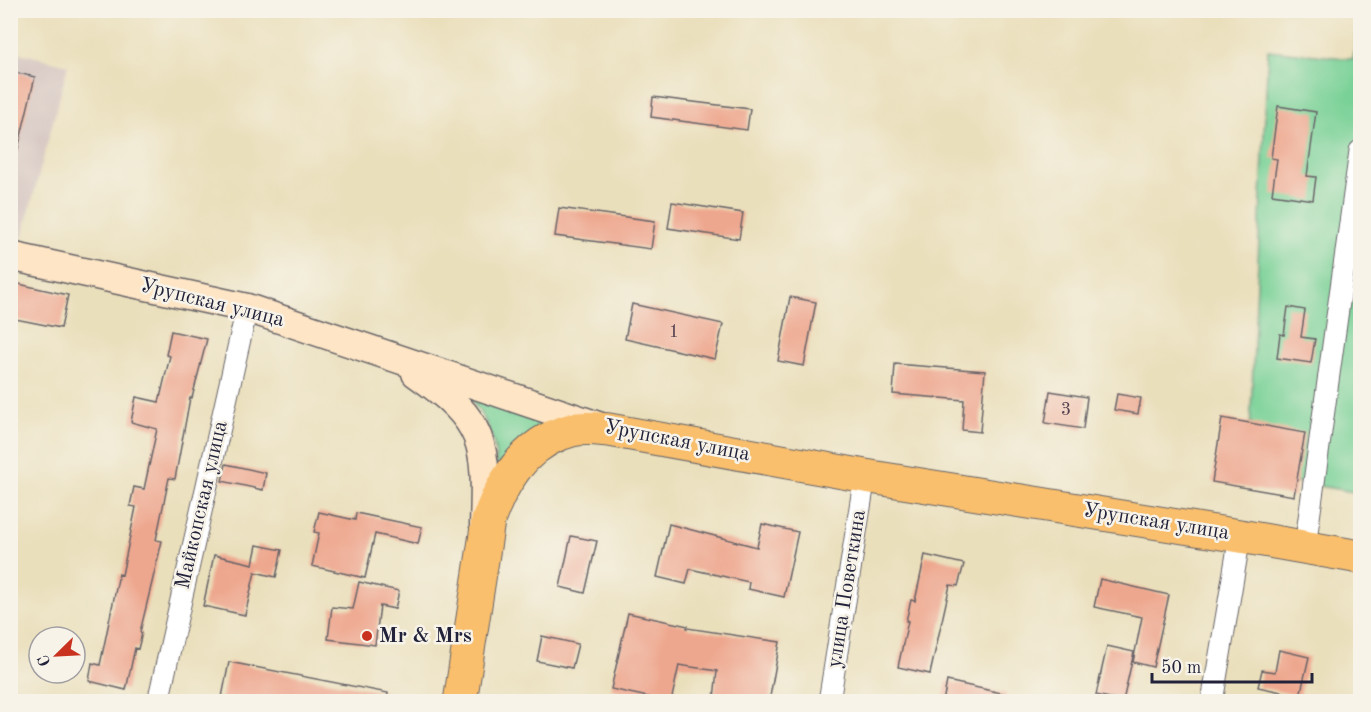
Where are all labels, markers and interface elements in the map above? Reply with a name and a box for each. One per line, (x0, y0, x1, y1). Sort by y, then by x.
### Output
street label: Урупская улица (138, 275, 286, 331)
house number: 1 (669, 323, 679, 341)
house number: 3 (1061, 401, 1071, 419)
street label: Урупская улица (602, 417, 752, 465)
street label: Майкопская улица (172, 419, 232, 591)
street label: Урупская улица (1081, 500, 1231, 544)
street label: улица Поветкина (824, 508, 870, 670)
north arrow (27, 625, 87, 685)
place label: Mr & Mrs (379, 626, 472, 647)
marker: Mr & Mrs (360, 629, 374, 643)
scale bar (1152, 646, 1312, 684)
text: С (36, 652, 55, 668)
text: 50 m (1161, 659, 1201, 677)

